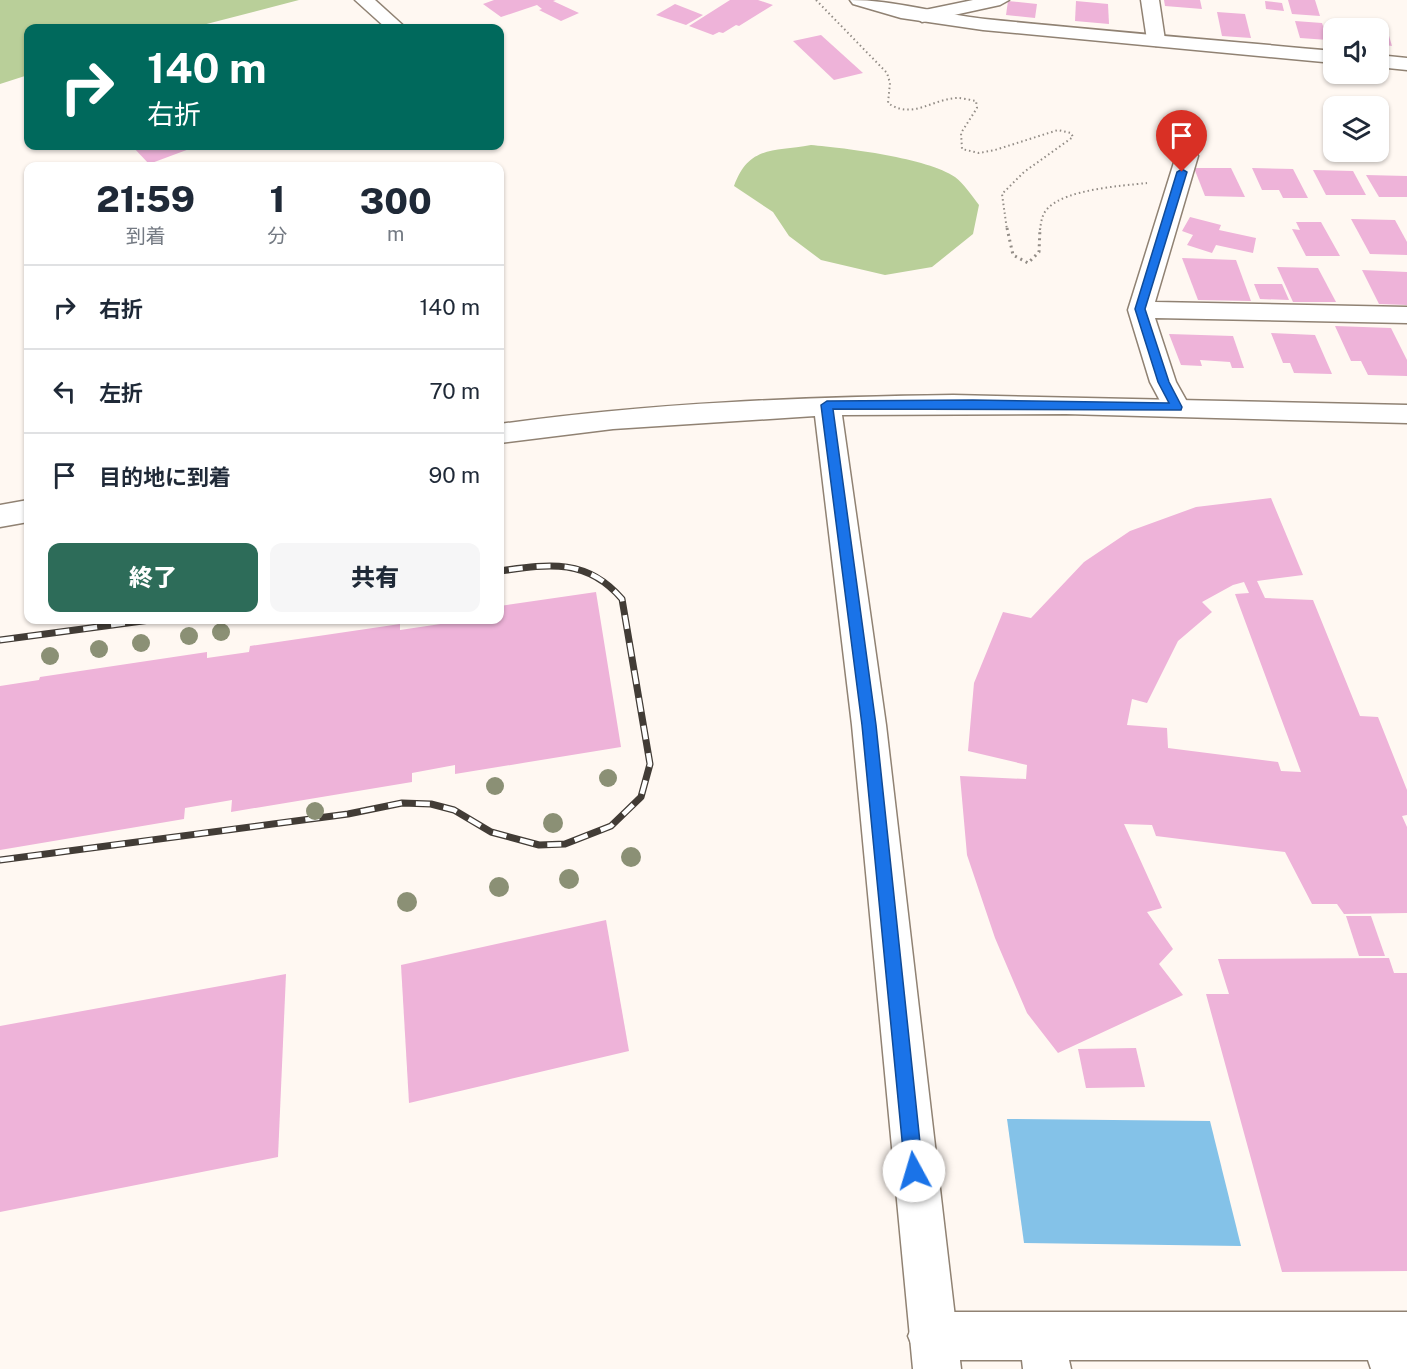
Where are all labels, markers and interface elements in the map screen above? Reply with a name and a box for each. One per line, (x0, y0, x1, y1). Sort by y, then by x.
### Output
map controls (1323, 18, 1389, 162)
button: sound (1323, 18, 1389, 84)
text: 140 m (147, 43, 267, 92)
icon: right (48, 48, 126, 126)
button: layers (1323, 96, 1389, 162)
text: 右折 (147, 98, 201, 130)
pin (1156, 110, 1207, 172)
icon: arrive (1165, 119, 1198, 152)
text: 21:59 (96, 178, 195, 220)
text: 1 (270, 178, 285, 220)
text: 300 (360, 180, 432, 222)
text: m (387, 222, 404, 246)
text: 到着 (126, 224, 166, 248)
text: 分 (267, 224, 287, 248)
icon: right (48, 291, 81, 324)
text: 140 m (419, 294, 480, 320)
text: 右折 (99, 296, 143, 322)
icon: left (48, 375, 81, 408)
text: 70 m (429, 378, 480, 404)
text: 左折 (99, 380, 143, 406)
icon: arrive (48, 459, 81, 492)
text: 90 m (429, 462, 480, 488)
text: 目的地に到着 (99, 464, 231, 490)
button: 終了 (48, 543, 258, 612)
button: 共有 (270, 543, 480, 612)
position arrow (882, 1139, 946, 1203)

